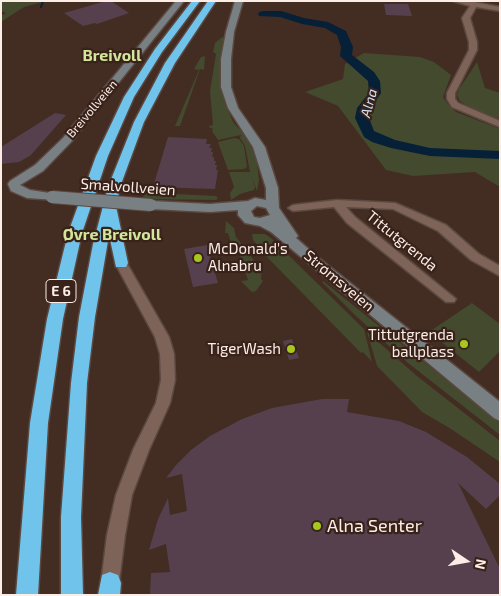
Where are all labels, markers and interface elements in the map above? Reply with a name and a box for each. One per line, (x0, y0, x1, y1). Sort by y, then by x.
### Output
district label: Breivoll (82, 46, 142, 66)
street label: Breivollveien (64, 77, 120, 141)
water label: Alna (357, 87, 381, 119)
street label: Smalvollveien (80, 175, 176, 199)
street label: Tittutgrenda (363, 207, 441, 275)
district label: Øvre Breivoll (63, 225, 161, 245)
place label: McDonald's Alnabru (208, 240, 288, 275)
street label: Strømsveien (300, 247, 378, 315)
marker: McDonald's Alnabru (192, 252, 204, 264)
road number: E 6 (46, 280, 76, 302)
place label: Tittutgrenda ballplass (368, 326, 454, 361)
marker: Tittutgrenda ballplass (458, 338, 470, 350)
place label: TigerWash (208, 340, 281, 358)
marker: TigerWash (285, 343, 297, 355)
place label: Alna Senter (327, 515, 422, 537)
marker: Alna Senter (311, 520, 323, 532)
north arrow (441, 536, 491, 586)
text: N (472, 558, 491, 571)

